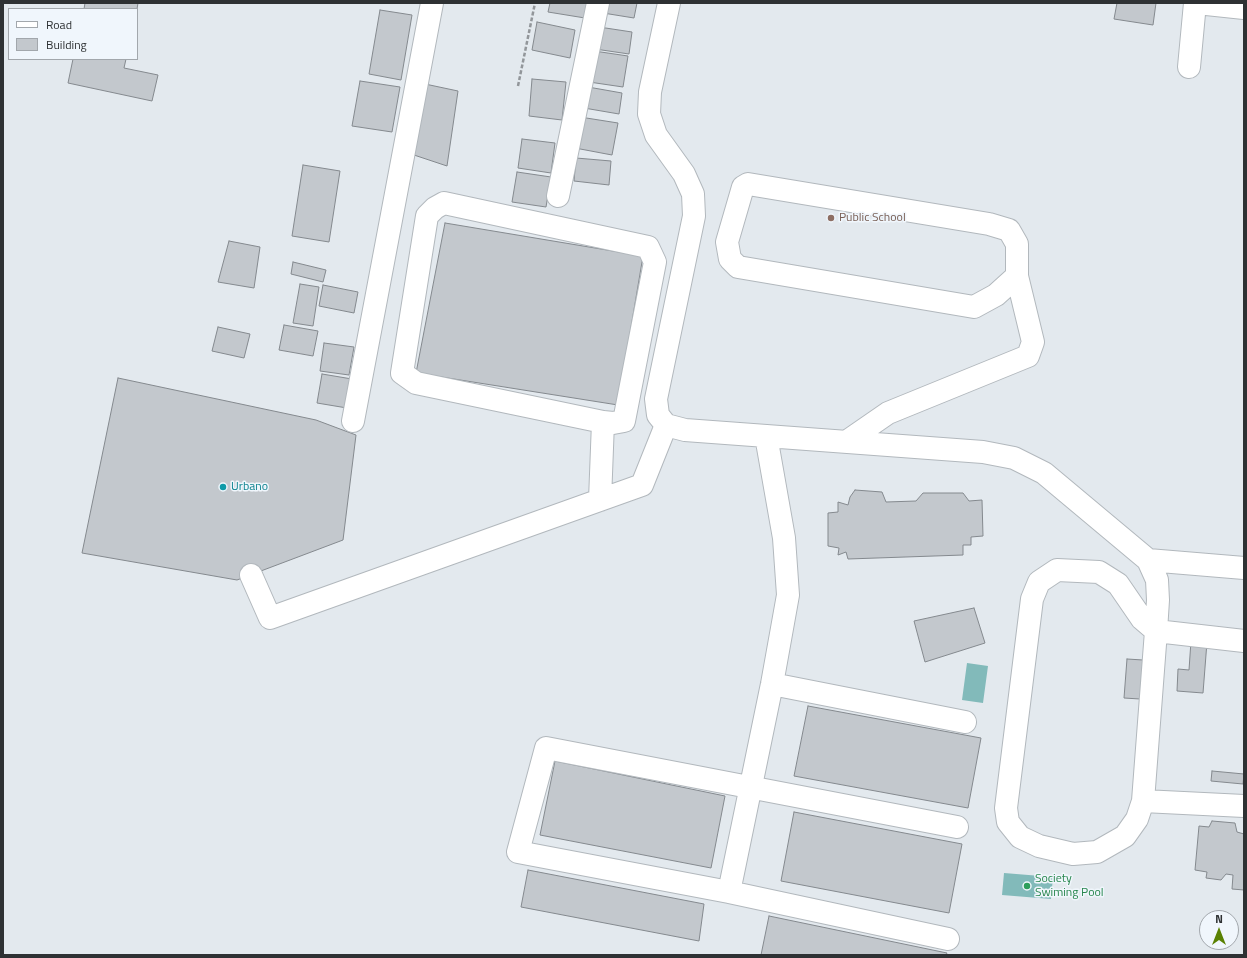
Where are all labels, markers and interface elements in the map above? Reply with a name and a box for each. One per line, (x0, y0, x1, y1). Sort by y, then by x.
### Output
legend (8, 8, 138, 60)
text: Road (46, 15, 72, 34)
text: Building (46, 35, 87, 54)
place label: Public School (839, 211, 906, 225)
marker: Public School (826, 213, 836, 223)
place label: Urbano (231, 480, 268, 494)
marker: Urbano (218, 482, 228, 492)
place label: Society Swiming Pool (1035, 872, 1104, 900)
marker: Society Swiming Pool (1022, 881, 1032, 891)
north arrow (1199, 910, 1239, 950)
text: N (1215, 911, 1223, 927)

